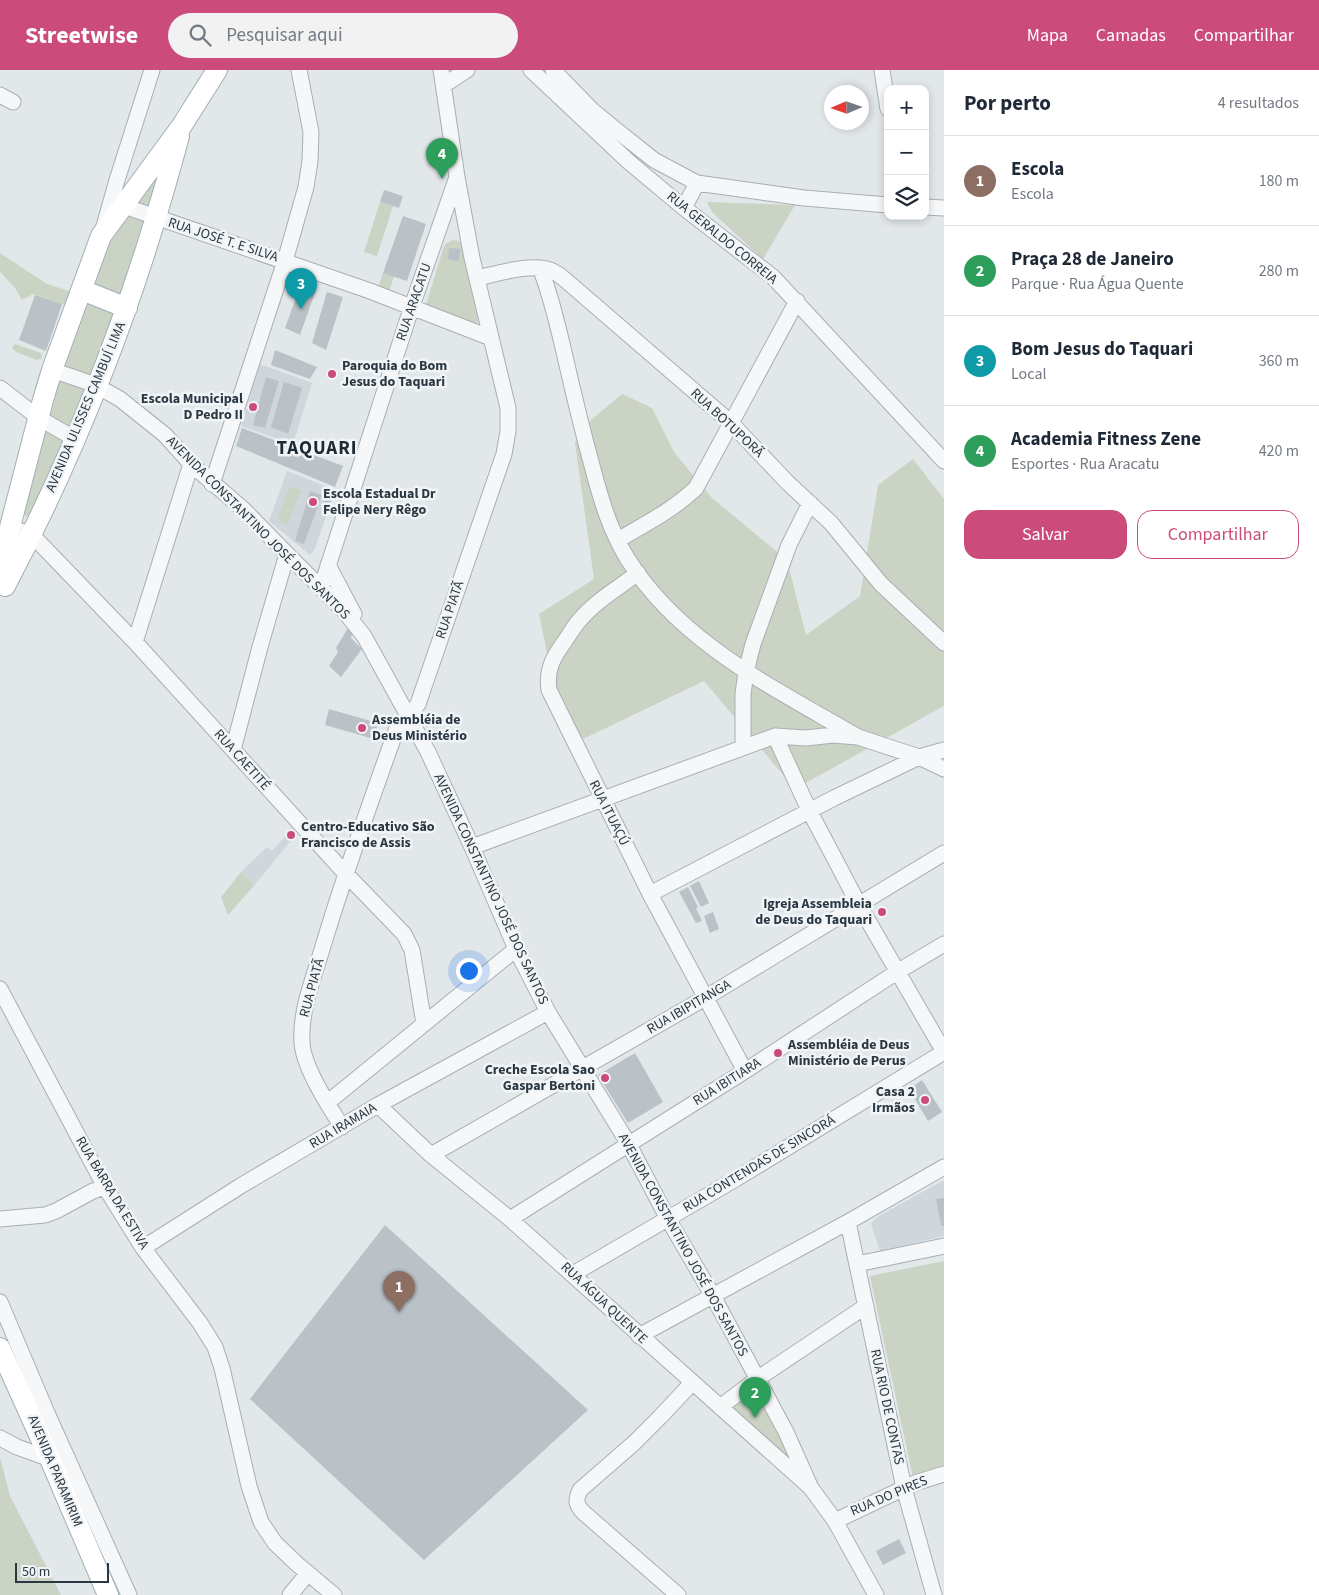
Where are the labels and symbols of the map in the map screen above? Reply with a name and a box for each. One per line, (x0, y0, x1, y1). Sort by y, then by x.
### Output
north arrow (824, 85, 869, 130)
pin: 4 (426, 138, 458, 179)
street label: RUA GERALDO CORREIA (662, 187, 782, 289)
street label: RUA JOSÉ T. E SILVA (165, 213, 281, 267)
street label: RUA ARACATU (391, 260, 437, 344)
pin: 3 (285, 268, 317, 309)
street label: AVENIDA ULISSES CAMBUÍ LIMA (41, 318, 131, 495)
place label: Paroquia do Bom Jesus do Taquari (342, 356, 447, 392)
marker: Paroquia do Bom Jesus do Taquari (326, 368, 338, 380)
street label: RUA BOTUPORÃ (686, 384, 768, 463)
place label: Escola Municipal D Pedro II (141, 389, 243, 425)
marker: Escola Municipal D Pedro II (247, 401, 259, 413)
street label: AVENIDA CONSTANTINO JOSÉ DOS SANTOS (162, 432, 354, 624)
district label: TAQUARI (276, 435, 358, 462)
place label: Escola Estadual Dr Felipe Nery Rêgo (323, 484, 436, 520)
marker: Escola Estadual Dr Felipe Nery Rêgo (307, 496, 319, 508)
street label: RUA PIATÃ (431, 578, 469, 642)
place label: Assembléia de Deus Ministério (371, 710, 467, 746)
marker: Assembléia de Deus Ministério (356, 722, 368, 734)
street label: RUA CAETITÉ (209, 725, 275, 795)
street label: AVENIDA CONSTANTINO JOSÉ DOS SANTOS (429, 770, 553, 1008)
street label: RUA ITUAÇÚ (584, 777, 634, 849)
place label: Centro-Educativo São Francisco de Assis (301, 817, 435, 853)
marker: Centro-Educativo São Francisco de Assis (285, 829, 297, 841)
place label: Igreja Assembleia de Deus do Taquari (755, 894, 872, 930)
marker: Igreja Assembleia de Deus do Taquari (876, 906, 888, 918)
street label: RUA PIATÃ (295, 956, 330, 1020)
your location (456, 958, 482, 984)
street label: RUA IBIPITANGA (643, 975, 735, 1039)
place label: Assembléia de Deus Ministério de Perus (787, 1035, 910, 1071)
marker: Assembléia de Deus Ministério de Perus (772, 1047, 784, 1059)
street label: RUA IBITIARA (689, 1053, 765, 1111)
place label: Creche Escola Sao Gaspar Bertoni (485, 1060, 595, 1096)
marker: Creche Escola Sao Gaspar Bertoni (599, 1072, 611, 1084)
place label: Casa 2 Irmãos (872, 1082, 915, 1118)
marker: Casa 2 Irmãos (919, 1094, 931, 1106)
street label: RUA IRAMAIA (306, 1098, 381, 1154)
street label: RUA CONTENDAS DE SINCORÁ (679, 1110, 839, 1218)
street label: AVENIDA CONSTANTINO JOSÉ DOS SANTOS (613, 1130, 753, 1360)
street label: RUA BARRA DA ESTIVA (70, 1133, 154, 1254)
street label: RUA ÁGUA QUENTE (556, 1257, 652, 1349)
pin: 1 (383, 1271, 415, 1312)
street label: RUA RIO DE CONTAS (865, 1347, 909, 1467)
pin: 2 (739, 1377, 771, 1418)
street label: AVENIDA PARAMIRIM (22, 1412, 88, 1530)
street label: RUA DO PIRES (847, 1471, 931, 1521)
scale bar (15, 1560, 109, 1583)

